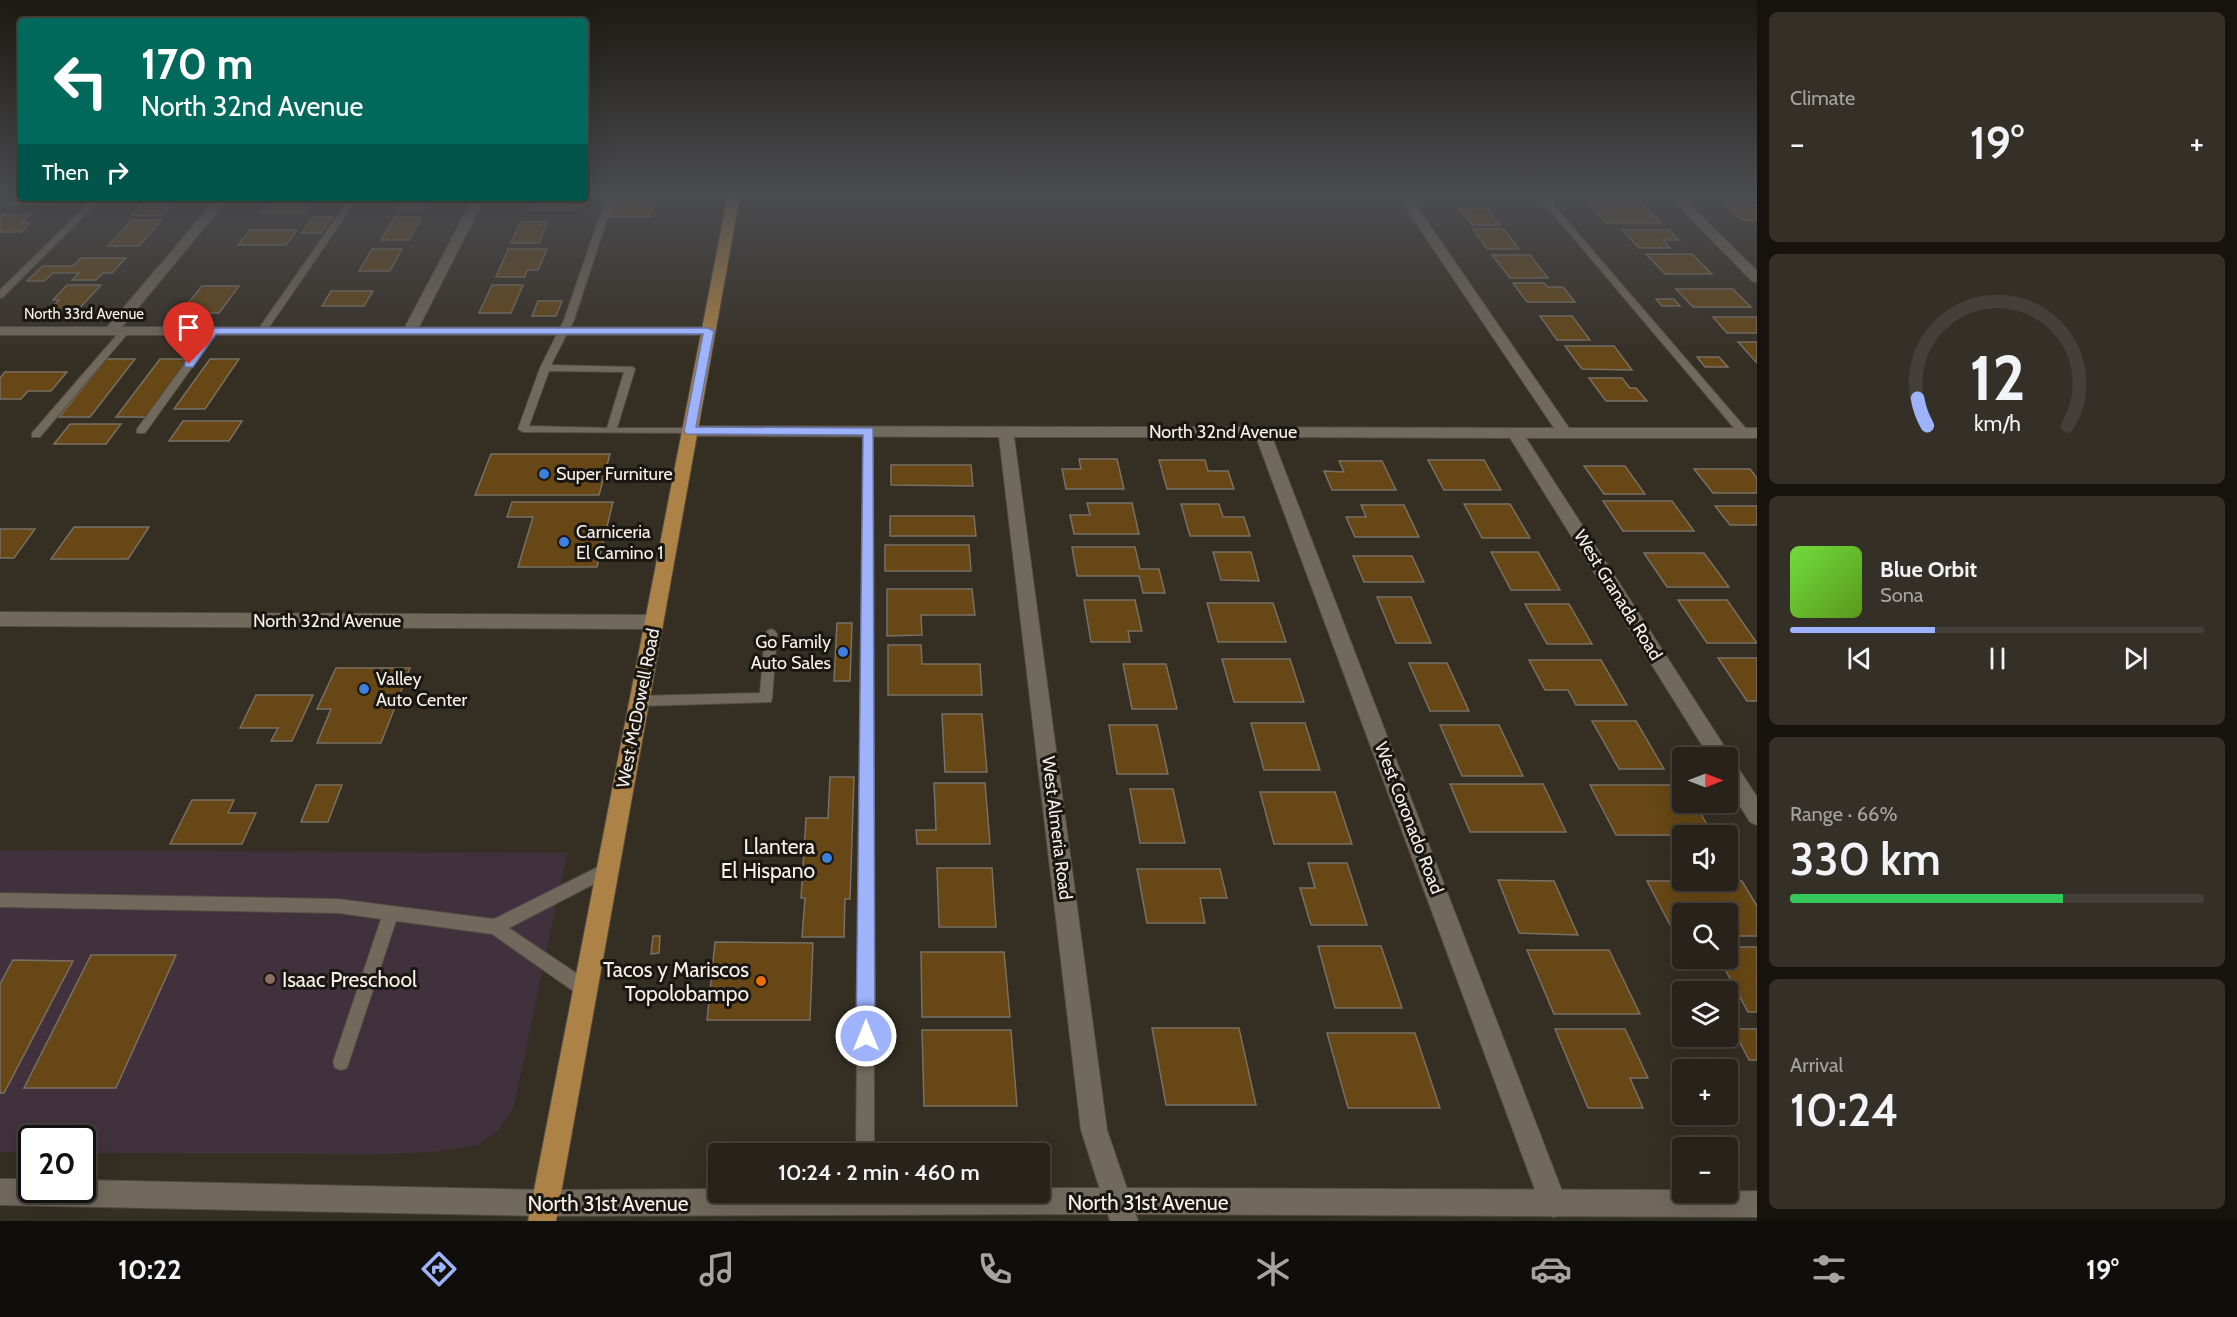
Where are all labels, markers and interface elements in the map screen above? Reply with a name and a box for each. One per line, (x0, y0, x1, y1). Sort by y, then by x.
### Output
text: 170 m (141, 38, 253, 90)
icon: left (42, 42, 120, 120)
text: Climate (1790, 86, 1855, 110)
text: North 32nd Avenue (141, 90, 363, 123)
text: 19° (1970, 116, 2024, 170)
text: − (1790, 123, 1805, 163)
text: + (2189, 123, 2204, 163)
icon: right (101, 156, 134, 189)
text: Then (42, 159, 89, 186)
pin (163, 302, 214, 364)
street label: North 33rd Avenue (24, 305, 144, 323)
icon: arrive (172, 311, 205, 344)
text: 12 (1969, 340, 2025, 416)
text: km/h (1974, 410, 2020, 436)
street label: North 32nd Avenue (1149, 421, 1297, 443)
place label: Super Furniture (556, 463, 673, 485)
marker: Super Furniture (537, 467, 551, 481)
place label: Carniceria El Camino 1 (576, 521, 663, 564)
street label: West Granada Road (1569, 526, 1667, 664)
marker: Carniceria El Camino 1 (557, 535, 571, 549)
text: Blue Orbit (1880, 556, 1977, 583)
text: Sona (1880, 583, 1923, 607)
street label: North 32nd Avenue (253, 610, 401, 632)
street label: West McDowell Road (612, 626, 664, 790)
place label: Go Family Auto Sales (751, 631, 831, 674)
icon: previous (1843, 642, 1876, 675)
icon: pause (1981, 642, 2014, 675)
icon: next (2119, 642, 2152, 675)
marker: Go Family Auto Sales (836, 645, 850, 659)
place label: Valley Auto Center (376, 668, 467, 711)
marker: Valley Auto Center (357, 682, 371, 696)
street label: West Coronado Road (1370, 739, 1448, 897)
north arrow (1672, 747, 1738, 813)
map controls (1672, 747, 1738, 1203)
street label: West Almeria Road (1037, 755, 1077, 901)
text: Range · 66% (1790, 802, 1897, 826)
button: sound (1672, 825, 1738, 891)
text: 330 km (1790, 832, 1941, 886)
place label: Llantera El Hispano (721, 834, 815, 883)
marker: Llantera El Hispano (820, 851, 834, 865)
button: search (1672, 903, 1738, 969)
place label: Tacos y Mariscos Topolobampo (603, 957, 749, 1006)
place label: Isaac Preschool (282, 967, 417, 992)
marker: Isaac Preschool (263, 972, 277, 986)
marker: Tacos y Mariscos Topolobampo (754, 974, 768, 988)
button: layers (1672, 981, 1738, 1047)
position arrow (834, 1004, 898, 1068)
text: Arrival (1790, 1053, 1843, 1077)
button: + (1672, 1059, 1738, 1125)
text: 10:24 (1790, 1083, 1898, 1137)
speed limit sign: 20 (18, 1125, 96, 1203)
button: − (1672, 1137, 1738, 1203)
text: 10:24 · 2 min · 460 m (778, 1159, 980, 1186)
street label: North 31st Avenue (1067, 1190, 1229, 1215)
street label: North 31st Avenue (527, 1191, 689, 1216)
icon: directions (418, 1248, 460, 1290)
icon: music (696, 1248, 738, 1290)
icon: phone (974, 1248, 1016, 1290)
icon: climate (1252, 1248, 1294, 1290)
icon: car (1530, 1248, 1572, 1290)
icon: filters (1808, 1248, 1850, 1290)
text: 10:22 (118, 1253, 182, 1286)
text: 19° (2086, 1253, 2119, 1286)

